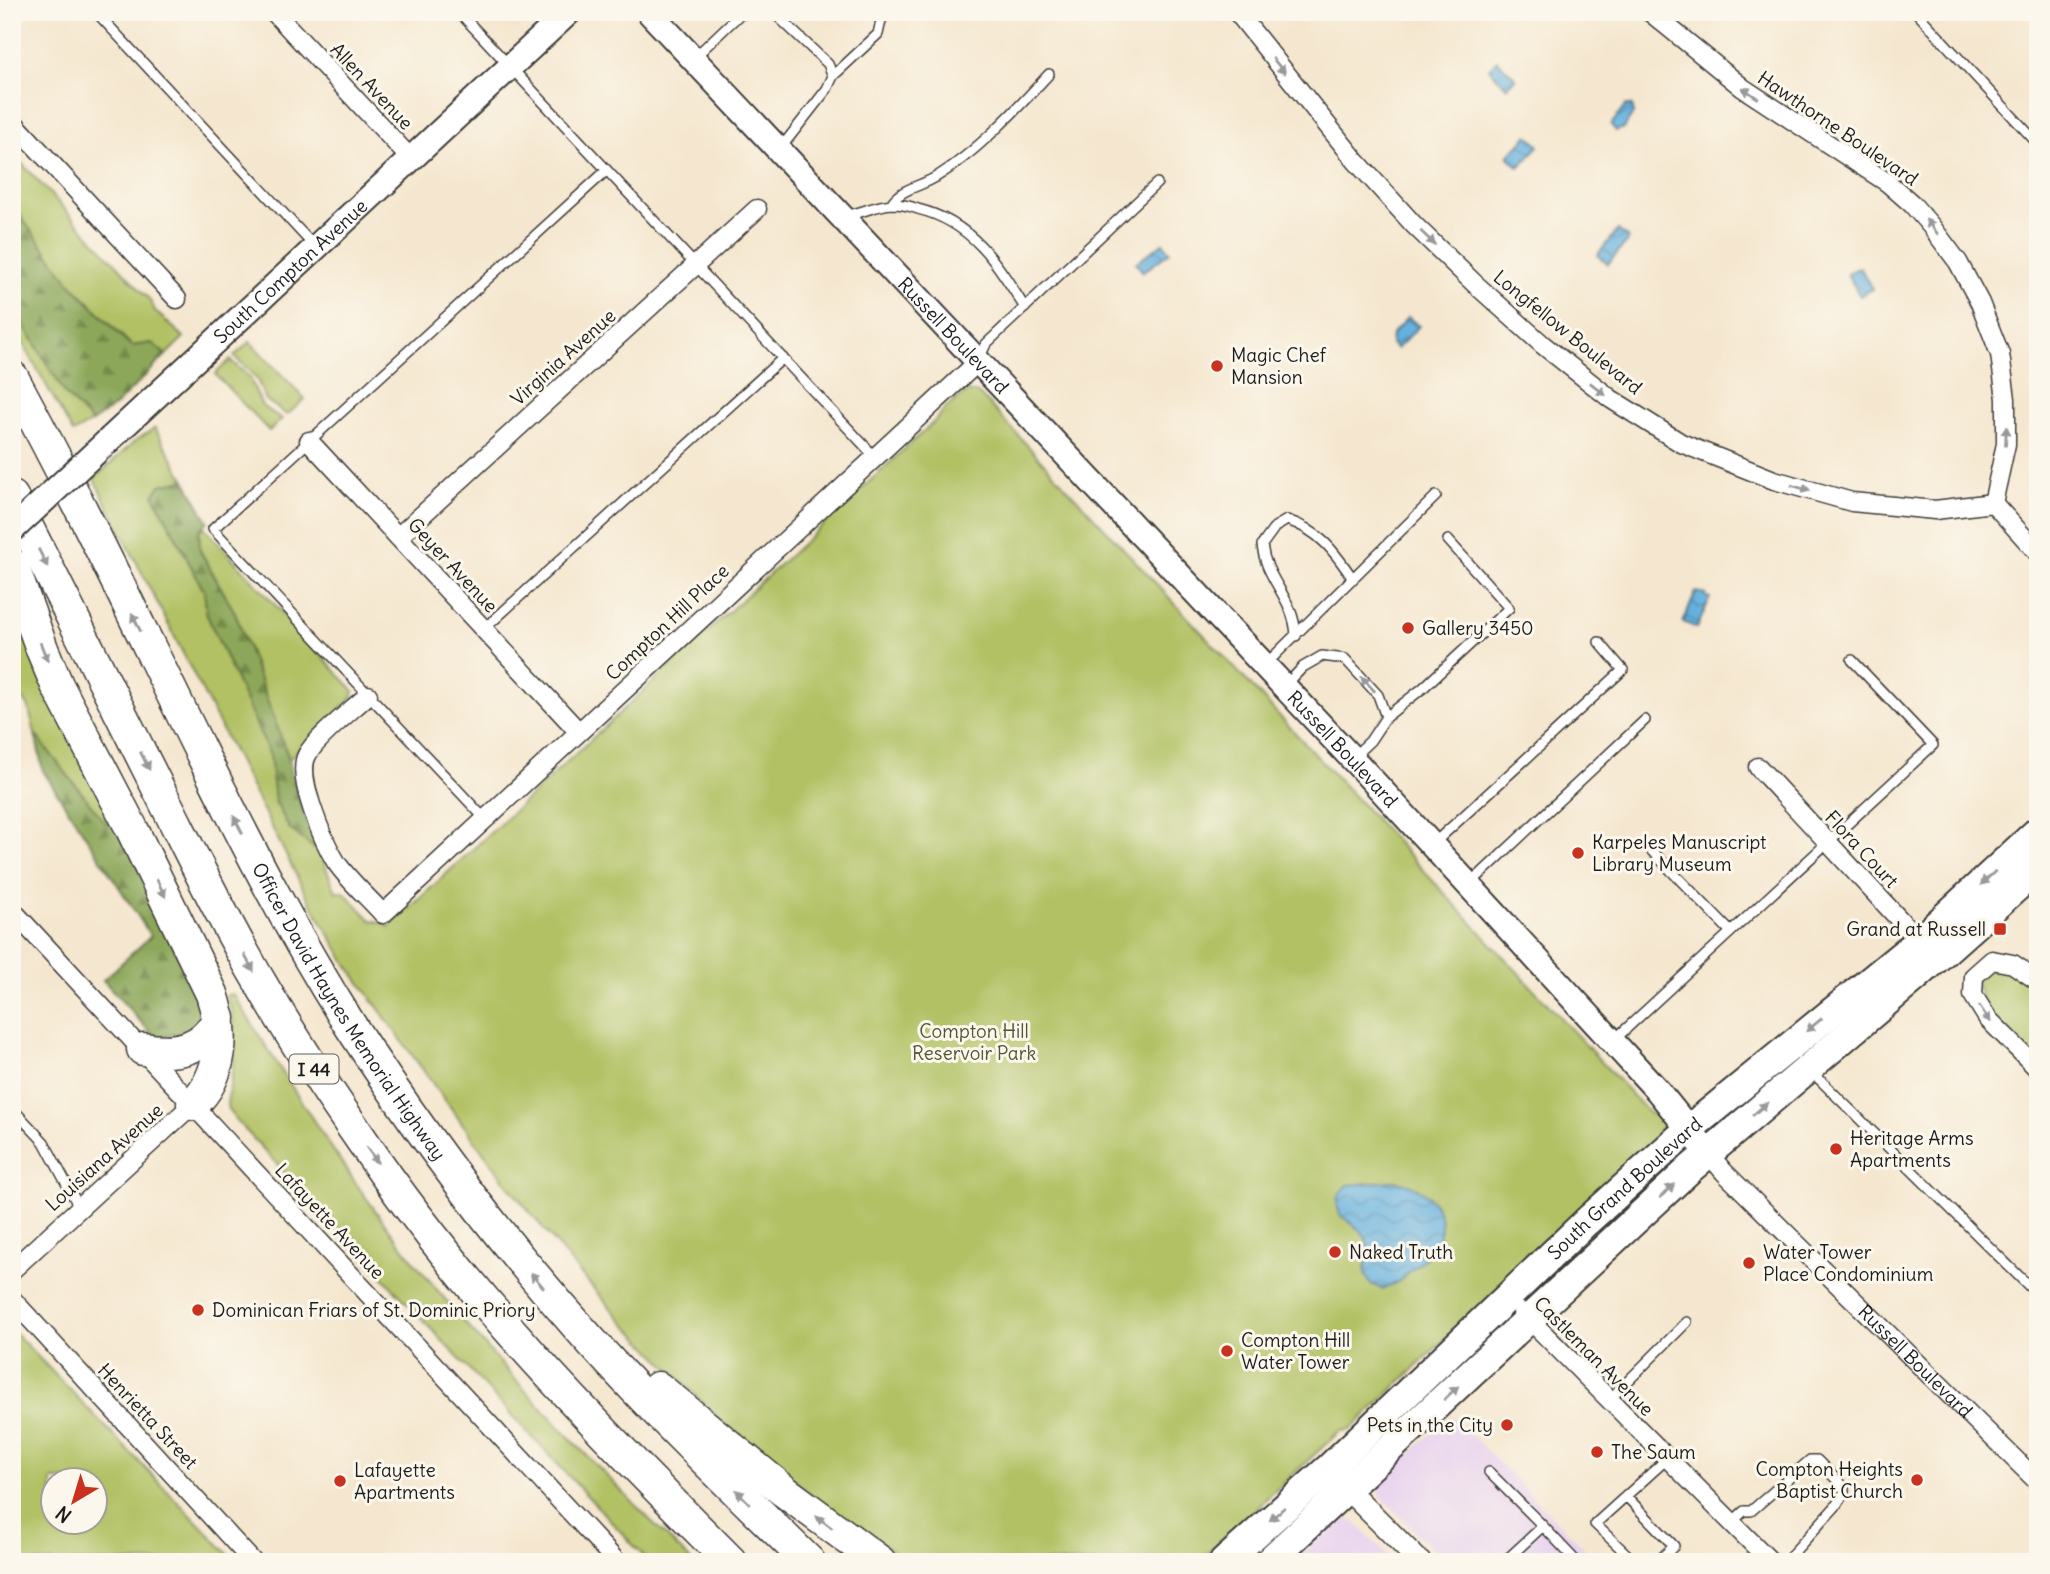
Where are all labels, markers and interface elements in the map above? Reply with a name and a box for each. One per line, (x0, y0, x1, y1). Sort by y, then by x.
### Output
street label: Allen Avenue (326, 38, 418, 134)
one-way arrow (1272, 56, 1287, 74)
street label: Hawthorne Boulevard (1753, 65, 1923, 191)
one-way arrow (1740, 86, 1760, 99)
street label: South Compton Avenue (209, 194, 372, 348)
one-way arrow (1925, 218, 1939, 236)
one-way arrow (1419, 229, 1435, 246)
street label: Longfellow Boulevard (1489, 265, 1647, 399)
street label: Russell Boulevard (893, 272, 1014, 398)
street label: Virginia Avenue (506, 304, 620, 410)
place label: Magic Chef Mansion (1231, 343, 1327, 389)
marker: Magic Chef Mansion (1209, 358, 1225, 374)
one-way arrow (1589, 381, 1606, 396)
one-way arrow (2000, 425, 2011, 447)
one-way arrow (1791, 483, 1812, 493)
street label: Geyer Avenue (403, 513, 503, 617)
one-way arrow (38, 548, 49, 568)
street label: Compton Hill Place (600, 559, 734, 685)
one-way arrow (131, 612, 142, 632)
place label: Gallery 3450 (1422, 616, 1534, 640)
marker: Gallery 3450 (1400, 620, 1416, 636)
one-way arrow (38, 642, 49, 663)
one-way arrow (1360, 676, 1376, 693)
street label: Russell Boulevard (1282, 685, 1403, 812)
one-way arrow (139, 751, 150, 771)
street label: Flora Court (1820, 805, 1904, 893)
one-way arrow (232, 815, 243, 835)
place label: Karpeles Manuscript Library Museum (1592, 830, 1767, 876)
marker: Karpeles Manuscript Library Museum (1570, 845, 1586, 861)
street label: Officer David Haynes Memorial Highway (247, 858, 451, 1165)
one-way arrow (1980, 869, 1997, 885)
one-way arrow (156, 878, 167, 898)
place label: Grand at Russell (1846, 917, 1986, 941)
marker: Grand at Russell (1992, 921, 2008, 937)
one-way arrow (243, 954, 255, 973)
one-way arrow (1978, 1005, 1992, 1023)
one-way arrow (1806, 1017, 1823, 1032)
park label: Compton Hill Reservoir Park (912, 1019, 1036, 1065)
road number: I 44 (290, 1054, 338, 1084)
street label: Louisiana Avenue (40, 1098, 168, 1216)
one-way arrow (1751, 1102, 1768, 1117)
street label: South Grand Boulevard (1542, 1112, 1707, 1265)
place label: Heritage Arms Apartments (1850, 1126, 1974, 1172)
marker: Heritage Arms Apartments (1828, 1141, 1844, 1157)
one-way arrow (364, 1146, 378, 1164)
street label: Lafayette Avenue (270, 1158, 390, 1284)
one-way arrow (1658, 1183, 1675, 1199)
place label: Naked Truth (1349, 1240, 1453, 1264)
place label: Water Tower Place Condominium (1763, 1240, 1933, 1286)
marker: Naked Truth (1327, 1244, 1343, 1260)
marker: Water Tower Place Condominium (1741, 1255, 1757, 1271)
one-way arrow (529, 1271, 545, 1289)
street label: Castleman Avenue (1529, 1291, 1659, 1421)
place label: Dominican Friars of St. Dominic Priory (212, 1298, 536, 1322)
street label: Russell Boulevard (1853, 1299, 1978, 1423)
marker: Dominican Friars of St. Dominic Priory (190, 1302, 206, 1318)
place label: Compton Hill Water Tower (1241, 1328, 1350, 1374)
marker: Compton Hill Water Tower (1219, 1343, 1235, 1359)
street label: Henrietta Street (93, 1358, 203, 1474)
one-way arrow (1442, 1385, 1459, 1401)
place label: Pets in the City (1367, 1413, 1493, 1437)
marker: Pets in the City (1499, 1417, 1515, 1433)
place label: The Saum (1611, 1440, 1696, 1464)
marker: The Saum (1589, 1444, 1605, 1460)
place label: Compton Heights Baptist Church (1756, 1457, 1903, 1503)
place label: Lafayette Apartments (354, 1458, 455, 1504)
north arrow (38, 1466, 108, 1536)
marker: Compton Heights Baptist Church (1909, 1472, 1925, 1488)
marker: Lafayette Apartments (332, 1473, 348, 1489)
one-way arrow (735, 1488, 752, 1505)
text: N (51, 1501, 76, 1528)
one-way arrow (1268, 1506, 1286, 1522)
one-way arrow (816, 1515, 834, 1530)

